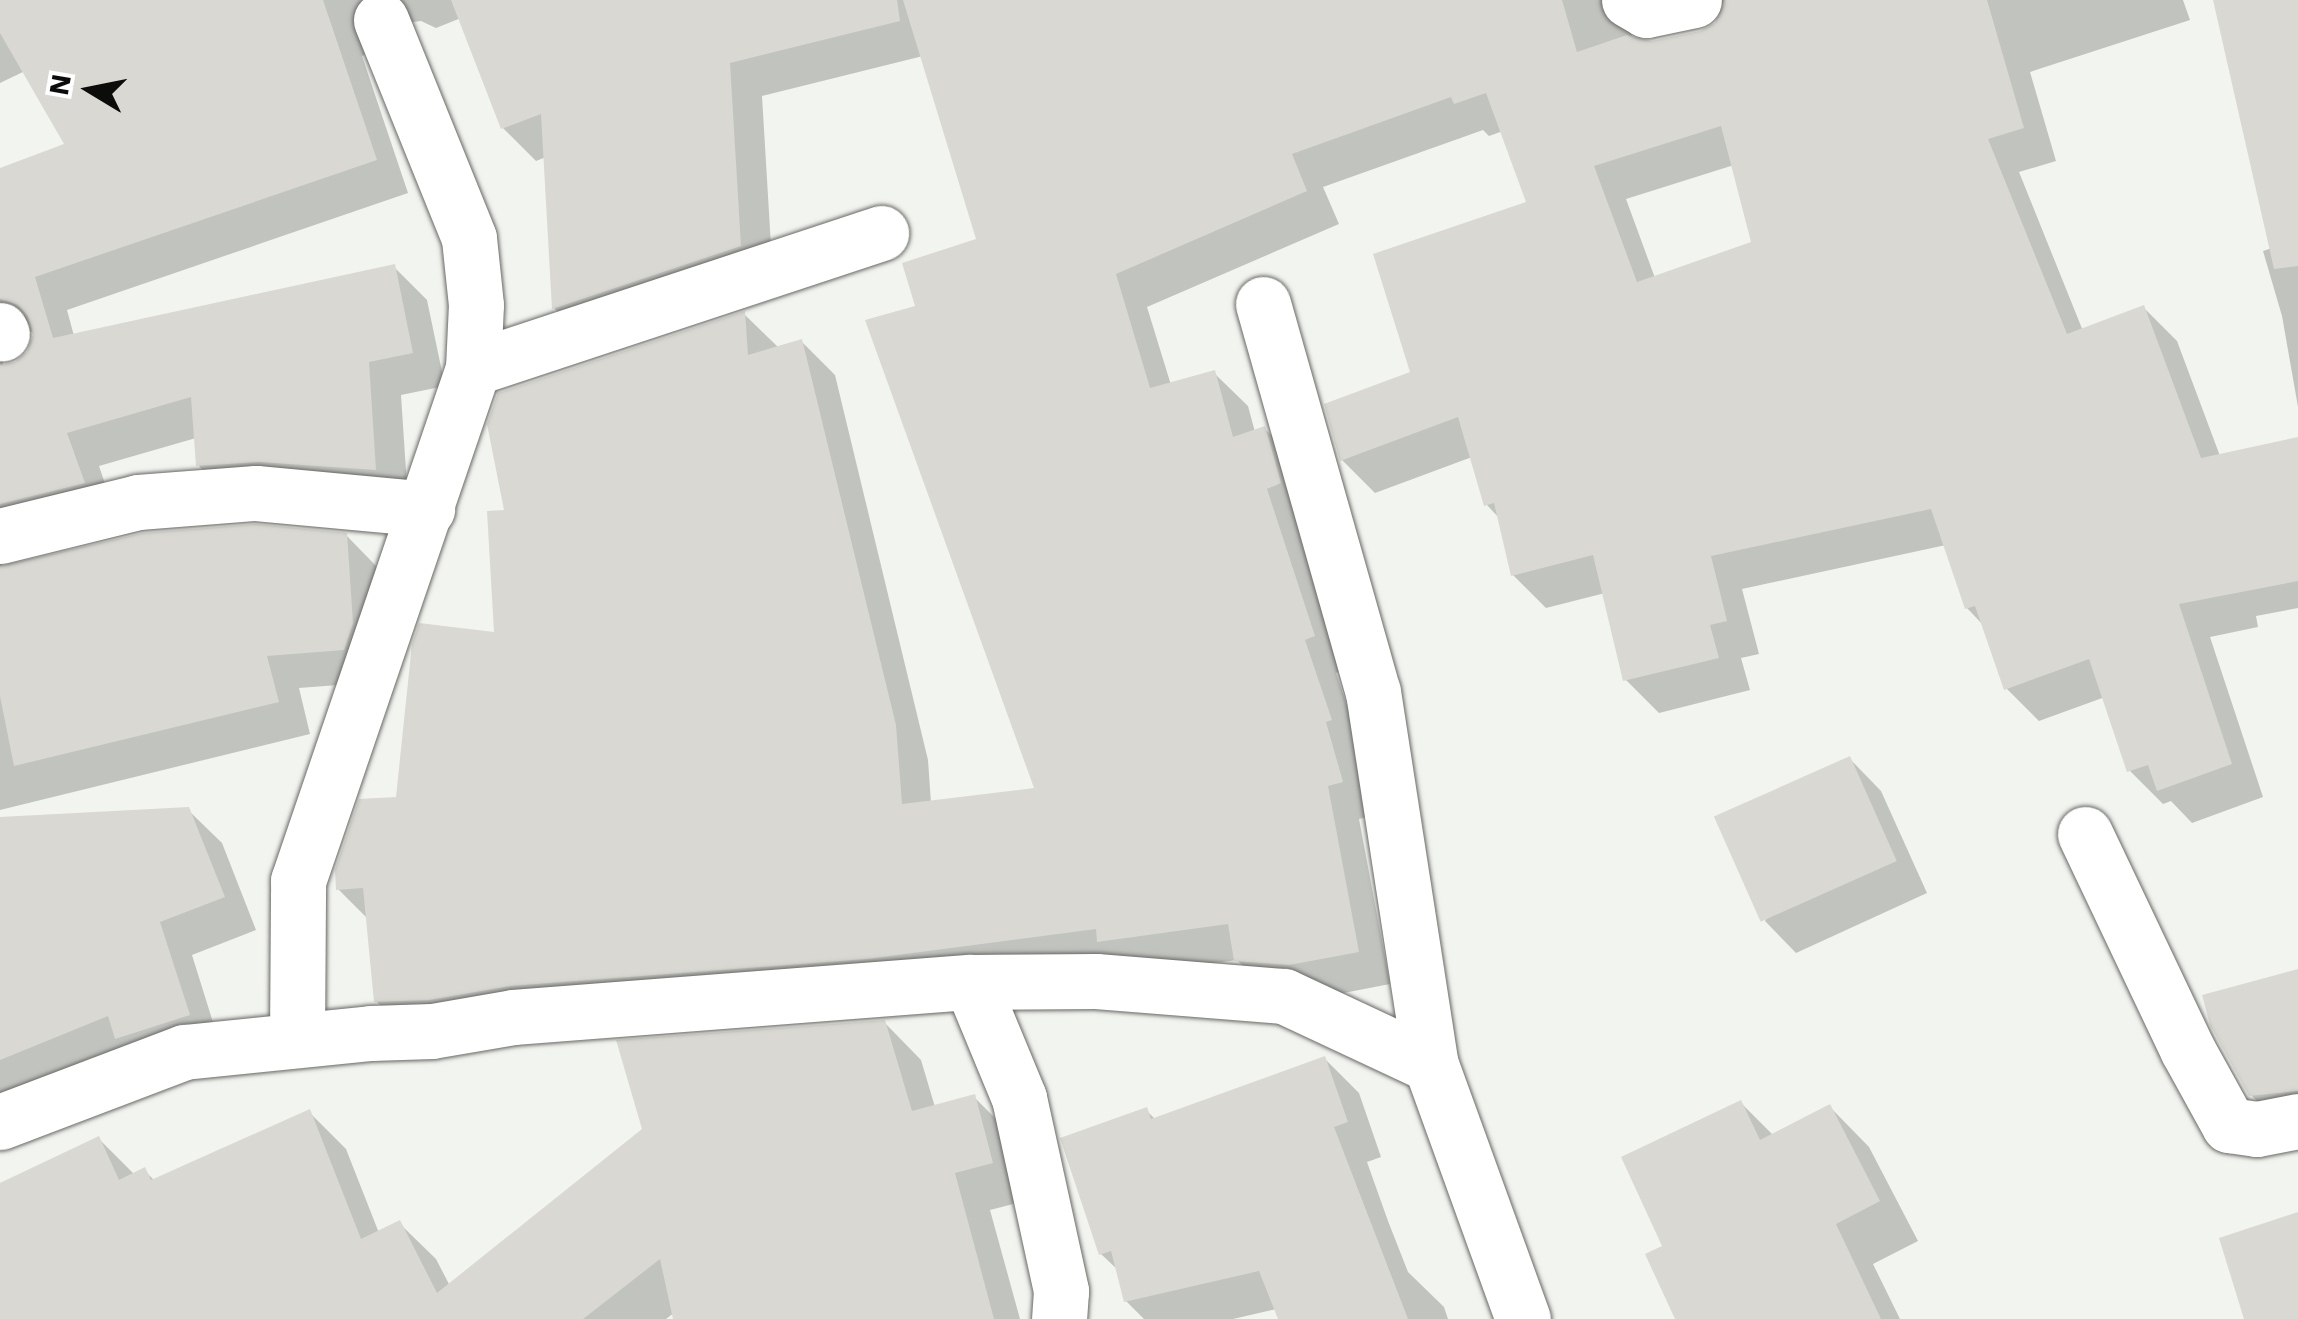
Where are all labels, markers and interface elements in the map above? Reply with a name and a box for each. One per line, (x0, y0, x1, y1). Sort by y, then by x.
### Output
north arrow (40, 40, 140, 140)
text: N (42, 72, 78, 98)

